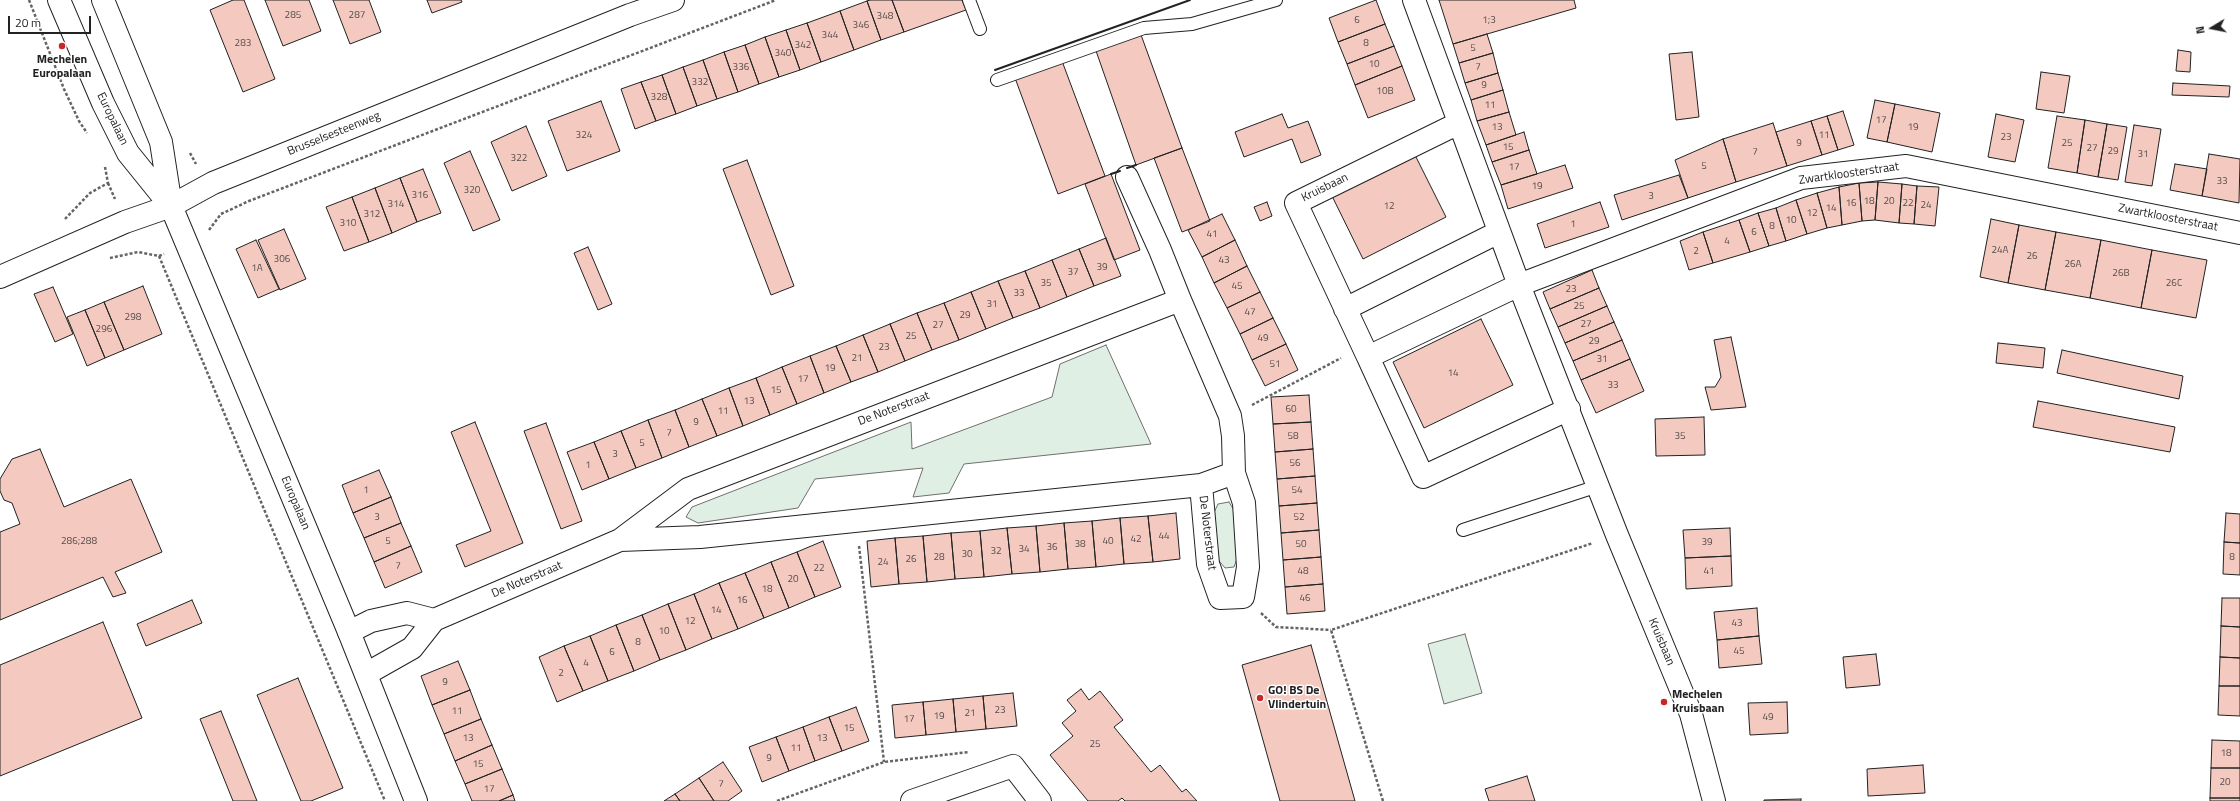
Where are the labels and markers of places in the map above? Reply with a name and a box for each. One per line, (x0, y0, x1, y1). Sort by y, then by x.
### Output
marker: Mechelen Europalaan (57, 41, 67, 51)
place label: Mechelen Europalaan (33, 53, 91, 81)
place label: GO! BS De Vlindertuin (1268, 684, 1326, 712)
place label: Mechelen Kruisbaan (1672, 688, 1724, 716)
marker: GO! BS De Vlindertuin (1255, 693, 1265, 703)
marker: Mechelen Kruisbaan (1659, 697, 1669, 707)

